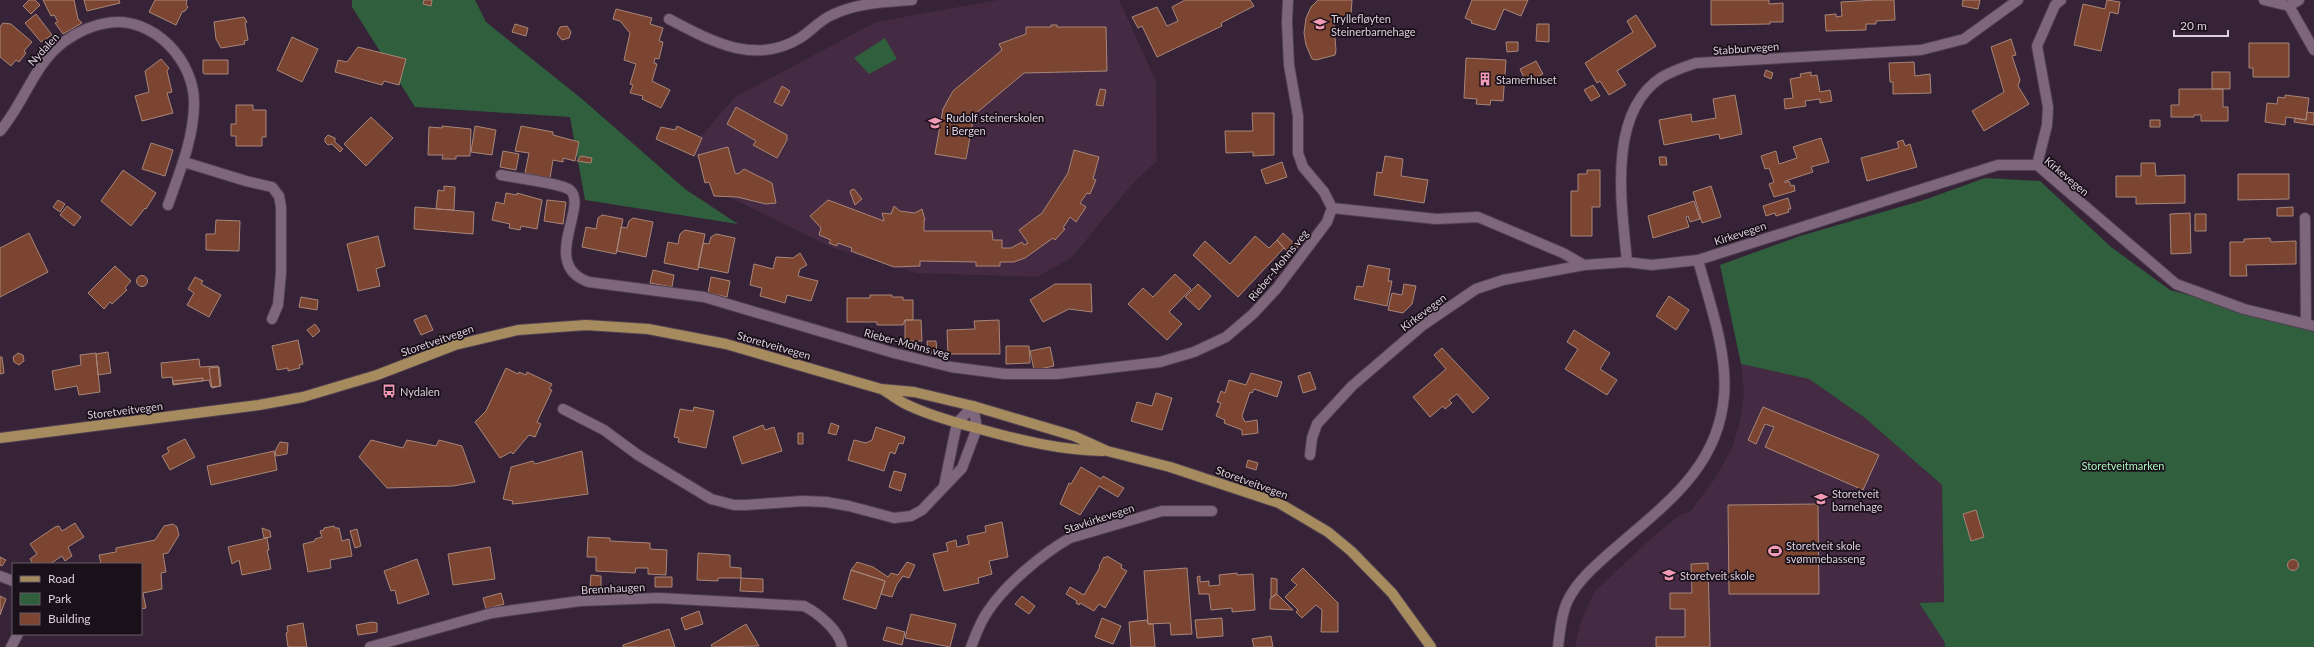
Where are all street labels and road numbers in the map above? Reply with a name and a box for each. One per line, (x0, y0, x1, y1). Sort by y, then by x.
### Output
street label: Nydalen (25, 30, 61, 68)
street label: Stabburvegen (1712, 39, 1780, 57)
street label: Kirkevegen (2042, 154, 2092, 198)
street label: Kirkevegen (1712, 219, 1768, 247)
street label: Rieber-Mohns veg (1245, 226, 1311, 303)
street label: Kirkevegen (1398, 291, 1448, 333)
street label: Storetveitvegen (399, 321, 475, 359)
street label: Rieber-Mohns veg (863, 325, 951, 361)
street label: Storetveitvegen (736, 328, 812, 362)
street label: Storetveitvegen (86, 399, 164, 421)
street label: Storetveitvegen (1214, 463, 1290, 501)
street label: Stavkirkevegen (1062, 501, 1136, 535)
street label: Brennhaugen (581, 580, 645, 596)

